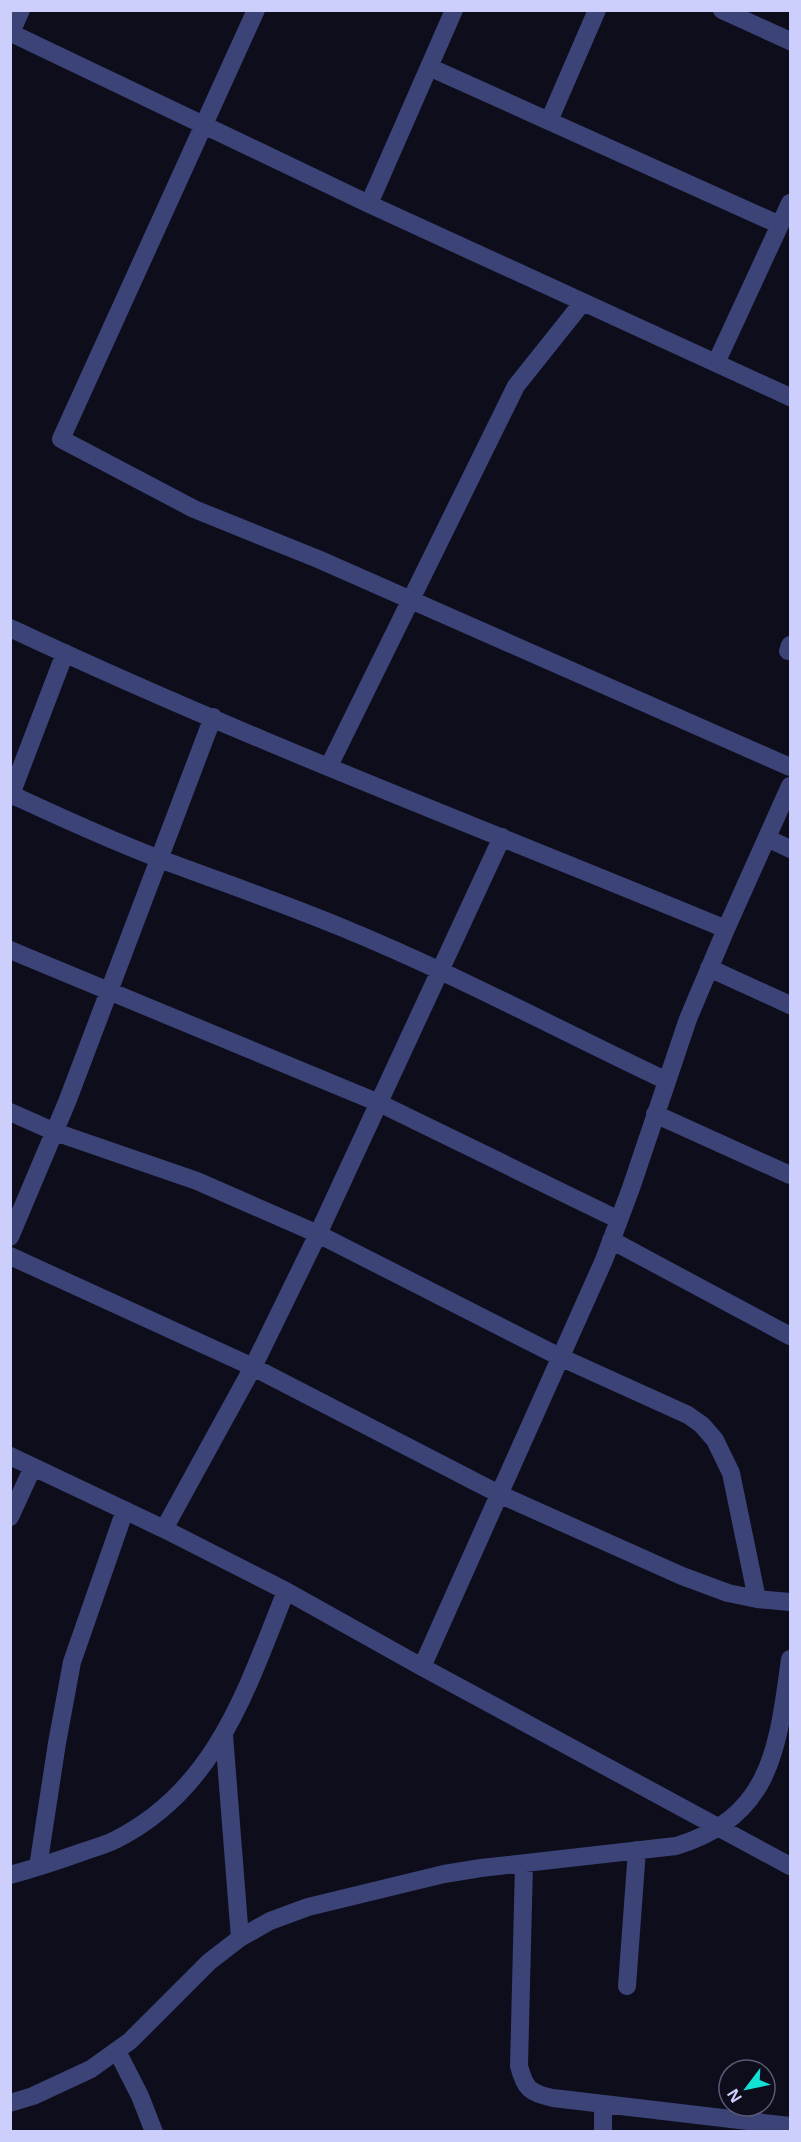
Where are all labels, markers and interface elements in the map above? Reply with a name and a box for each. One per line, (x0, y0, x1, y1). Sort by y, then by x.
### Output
north arrow (717, 2058, 777, 2118)
text: N (722, 2085, 747, 2107)

